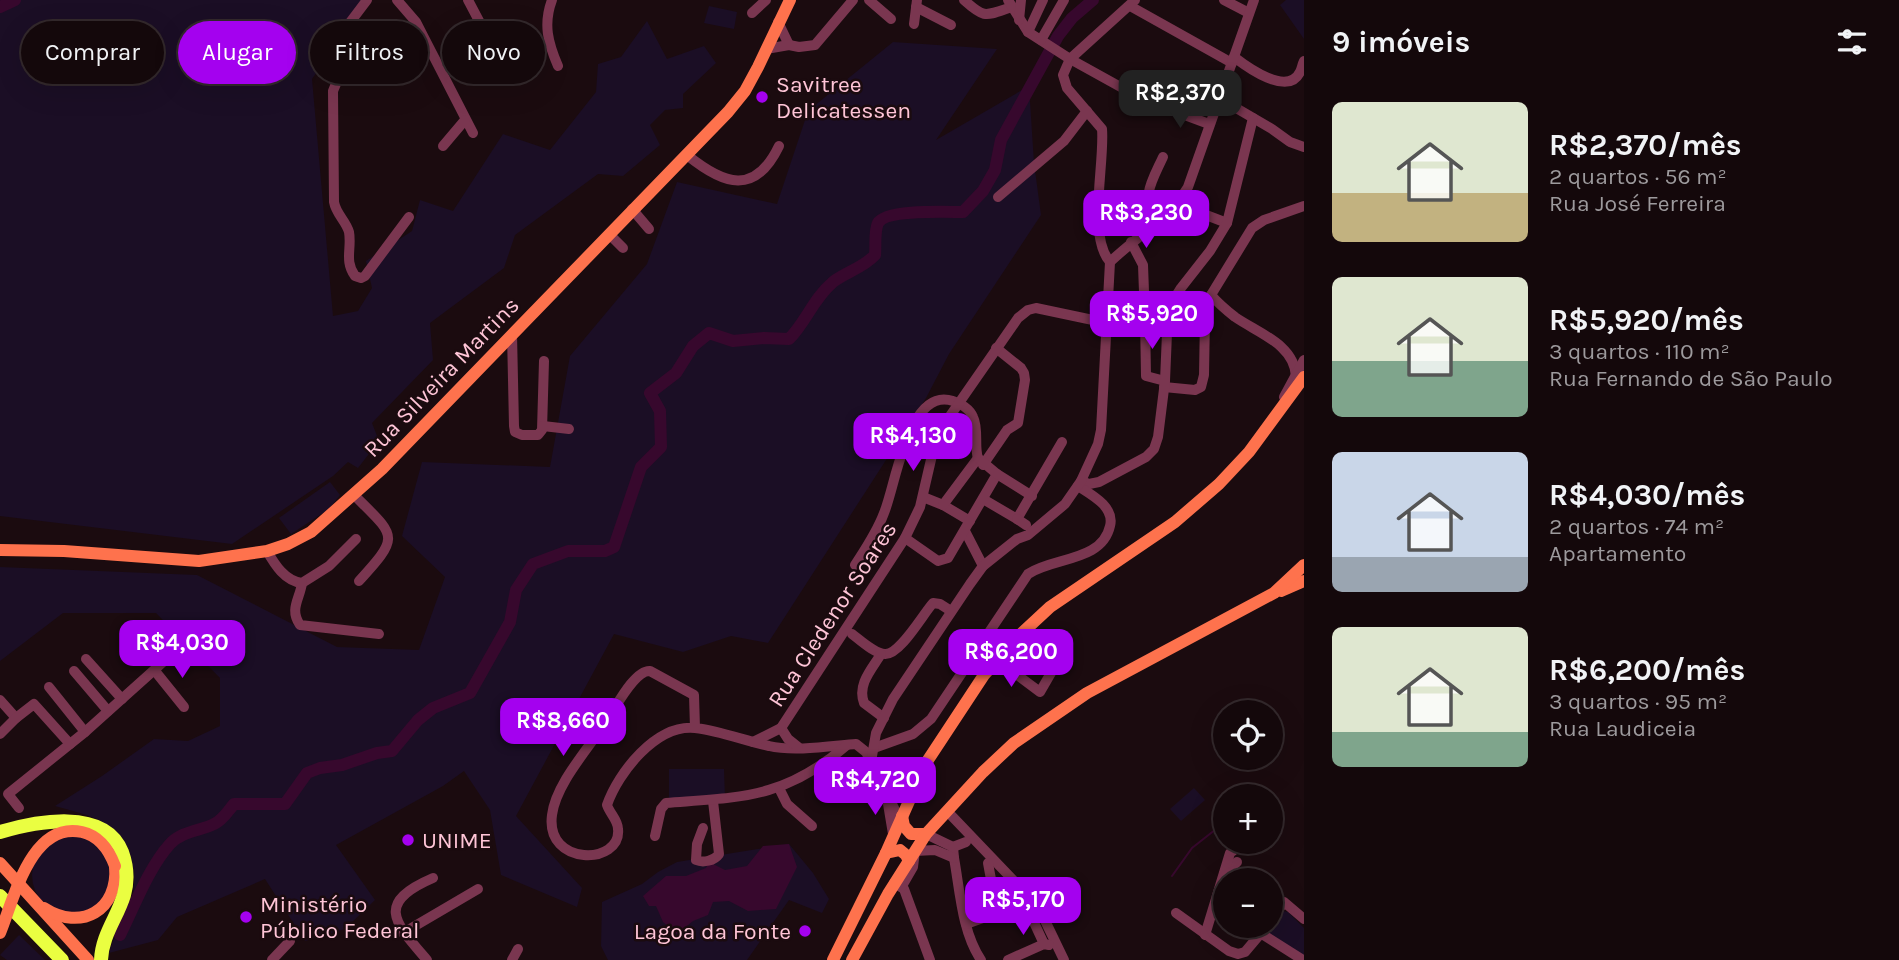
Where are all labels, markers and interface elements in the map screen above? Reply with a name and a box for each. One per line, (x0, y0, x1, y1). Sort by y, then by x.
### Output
chip: Comprar (21, 21, 164, 84)
chip: Alugar (178, 21, 296, 84)
chip: Filtros (310, 21, 428, 84)
chip: Novo (442, 21, 545, 84)
icon: filters (1833, 23, 1871, 61)
text: 9 imóveis (1332, 24, 1470, 60)
place label: Savitree Delicatessen (776, 71, 911, 124)
pin: R$2,370 (1115, 71, 1245, 130)
text: R$2,370 (1135, 79, 1225, 106)
marker: Savitree Delicatessen (754, 89, 770, 105)
text: R$2,370/mês (1549, 127, 1742, 163)
icon: home (1388, 130, 1472, 214)
text: 2 quartos · 56 m² (1549, 163, 1727, 190)
pin: R$3,230 (1081, 190, 1211, 250)
text: Rua José Ferreira (1549, 190, 1726, 217)
text: R$3,230 (1099, 199, 1193, 226)
street label: Rua Silveira Martins (358, 292, 525, 463)
pin: R$5,920 (1087, 292, 1217, 351)
text: R$5,920 (1106, 300, 1198, 327)
text: R$5,920/mês (1549, 302, 1744, 338)
icon: home (1388, 305, 1472, 389)
text: 3 quartos · 110 m² (1549, 338, 1730, 365)
text: Rua Fernando de São Paulo (1549, 365, 1833, 392)
pin: R$4,130 (848, 414, 978, 473)
text: R$4,130 (869, 422, 957, 449)
text: R$4,030/mês (1549, 477, 1745, 513)
icon: home (1388, 480, 1472, 564)
text: 2 quartos · 74 m² (1549, 513, 1724, 540)
street label: Rua Cledenor Soares (762, 517, 902, 712)
text: Apartamento (1549, 540, 1686, 567)
pin: R$4,030 (117, 620, 247, 680)
text: R$4,030 (135, 629, 229, 656)
pin: R$6,200 (946, 630, 1076, 689)
text: R$6,200 (964, 638, 1058, 665)
text: R$6,200/mês (1549, 652, 1745, 688)
icon: home (1388, 655, 1472, 739)
text: 3 quartos · 95 m² (1549, 688, 1727, 715)
pin: R$8,660 (498, 698, 628, 758)
map controls (1213, 700, 1283, 938)
button: locate (1213, 700, 1283, 770)
text: R$8,660 (516, 707, 610, 734)
text: Rua Laudiceia (1549, 715, 1696, 742)
pin: R$4,720 (810, 758, 940, 817)
text: R$4,720 (830, 766, 920, 793)
button: + (1213, 784, 1283, 854)
place label: UNIME (422, 827, 492, 854)
marker: UNIME (400, 832, 416, 848)
button: − (1213, 868, 1283, 938)
pin: R$5,170 (958, 878, 1088, 937)
text: R$5,170 (981, 886, 1065, 913)
place label: Ministério Público Federal (260, 891, 420, 944)
marker: Ministério Público Federal (238, 909, 254, 925)
place label: Lagoa da Fonte (634, 918, 791, 945)
marker: Lagoa da Fonte (797, 923, 813, 939)

